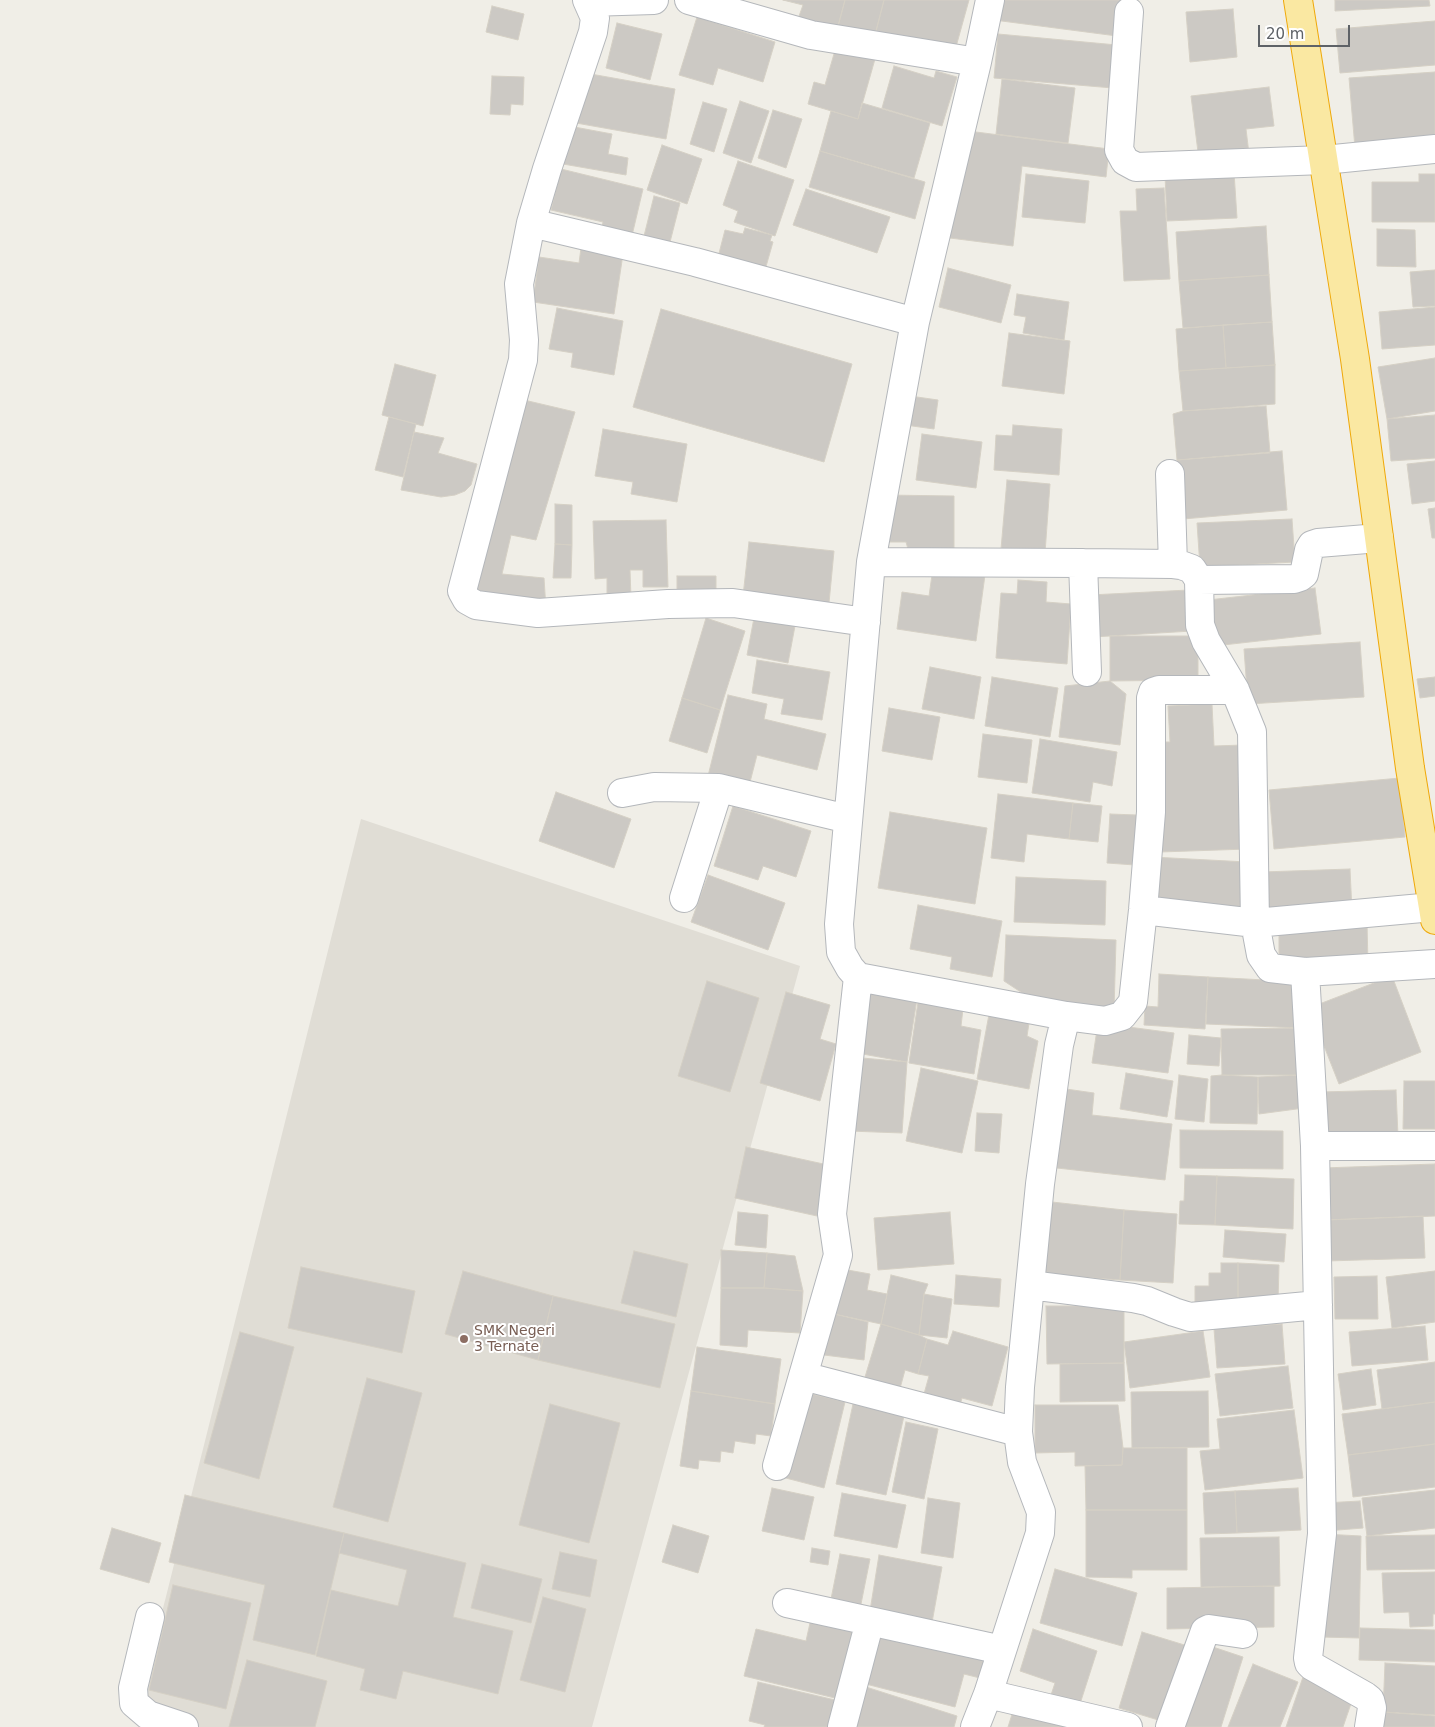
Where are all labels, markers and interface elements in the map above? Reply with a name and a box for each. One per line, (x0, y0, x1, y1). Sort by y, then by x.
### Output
scale bar (1260, 15, 1352, 47)
text: 20 m (1266, 25, 1304, 43)
place label: SMK Negeri 3 Ternate (474, 1323, 555, 1355)
marker: SMK Negeri 3 Ternate (458, 1333, 470, 1345)

